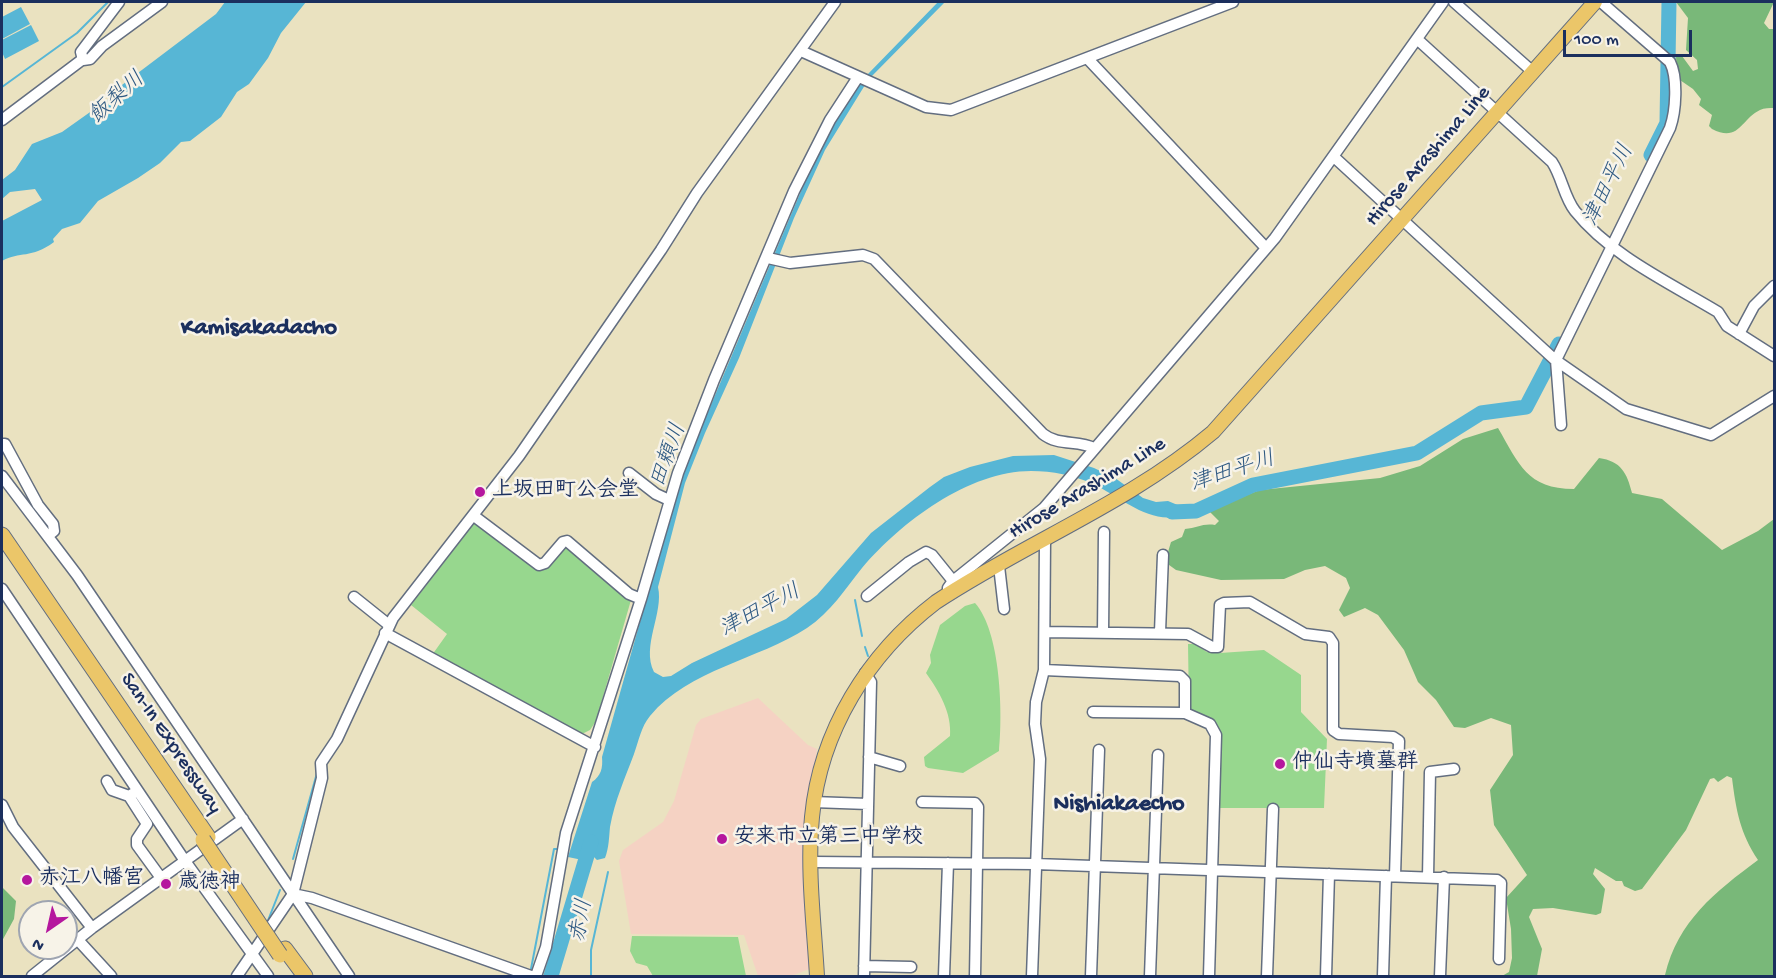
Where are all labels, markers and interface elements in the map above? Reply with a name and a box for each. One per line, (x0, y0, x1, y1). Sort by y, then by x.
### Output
scale bar (1566, 18, 1695, 56)
text: 100 m (1574, 30, 1619, 51)
water label: 飯梨川 (85, 67, 151, 131)
street label: Hirose Arashima Line (1361, 82, 1497, 232)
water label: 津田平川 (1579, 141, 1641, 231)
district label: Kamisakadacho (181, 315, 337, 343)
water label: 田頼川 (646, 420, 694, 492)
street label: Hirose Arashima Line (1005, 432, 1171, 546)
water label: 津田平川 (1187, 447, 1279, 499)
place label: 上坂田町公会堂 (492, 479, 639, 505)
marker: 上坂田町公会堂 (473, 485, 487, 499)
water label: 津田平川 (716, 580, 806, 644)
street label: San-In Expressway (114, 669, 226, 819)
place label: 仲仙寺墳墓群 (1292, 751, 1418, 777)
marker: 仲仙寺墳墓群 (1273, 757, 1287, 771)
district label: Nishiakaecho (1053, 791, 1185, 819)
place label: 安来市立第三中学校 (734, 826, 923, 852)
marker: 安来市立第三中学校 (715, 832, 729, 846)
place label: 赤江八幡宮 (39, 867, 144, 893)
place label: 歳徳神 (178, 871, 241, 897)
marker: 赤江八幡宮 (20, 873, 34, 887)
marker: 歳徳神 (159, 877, 173, 891)
water label: 赤川 (566, 897, 600, 945)
north arrow (18, 900, 78, 960)
text: N (29, 933, 48, 954)

